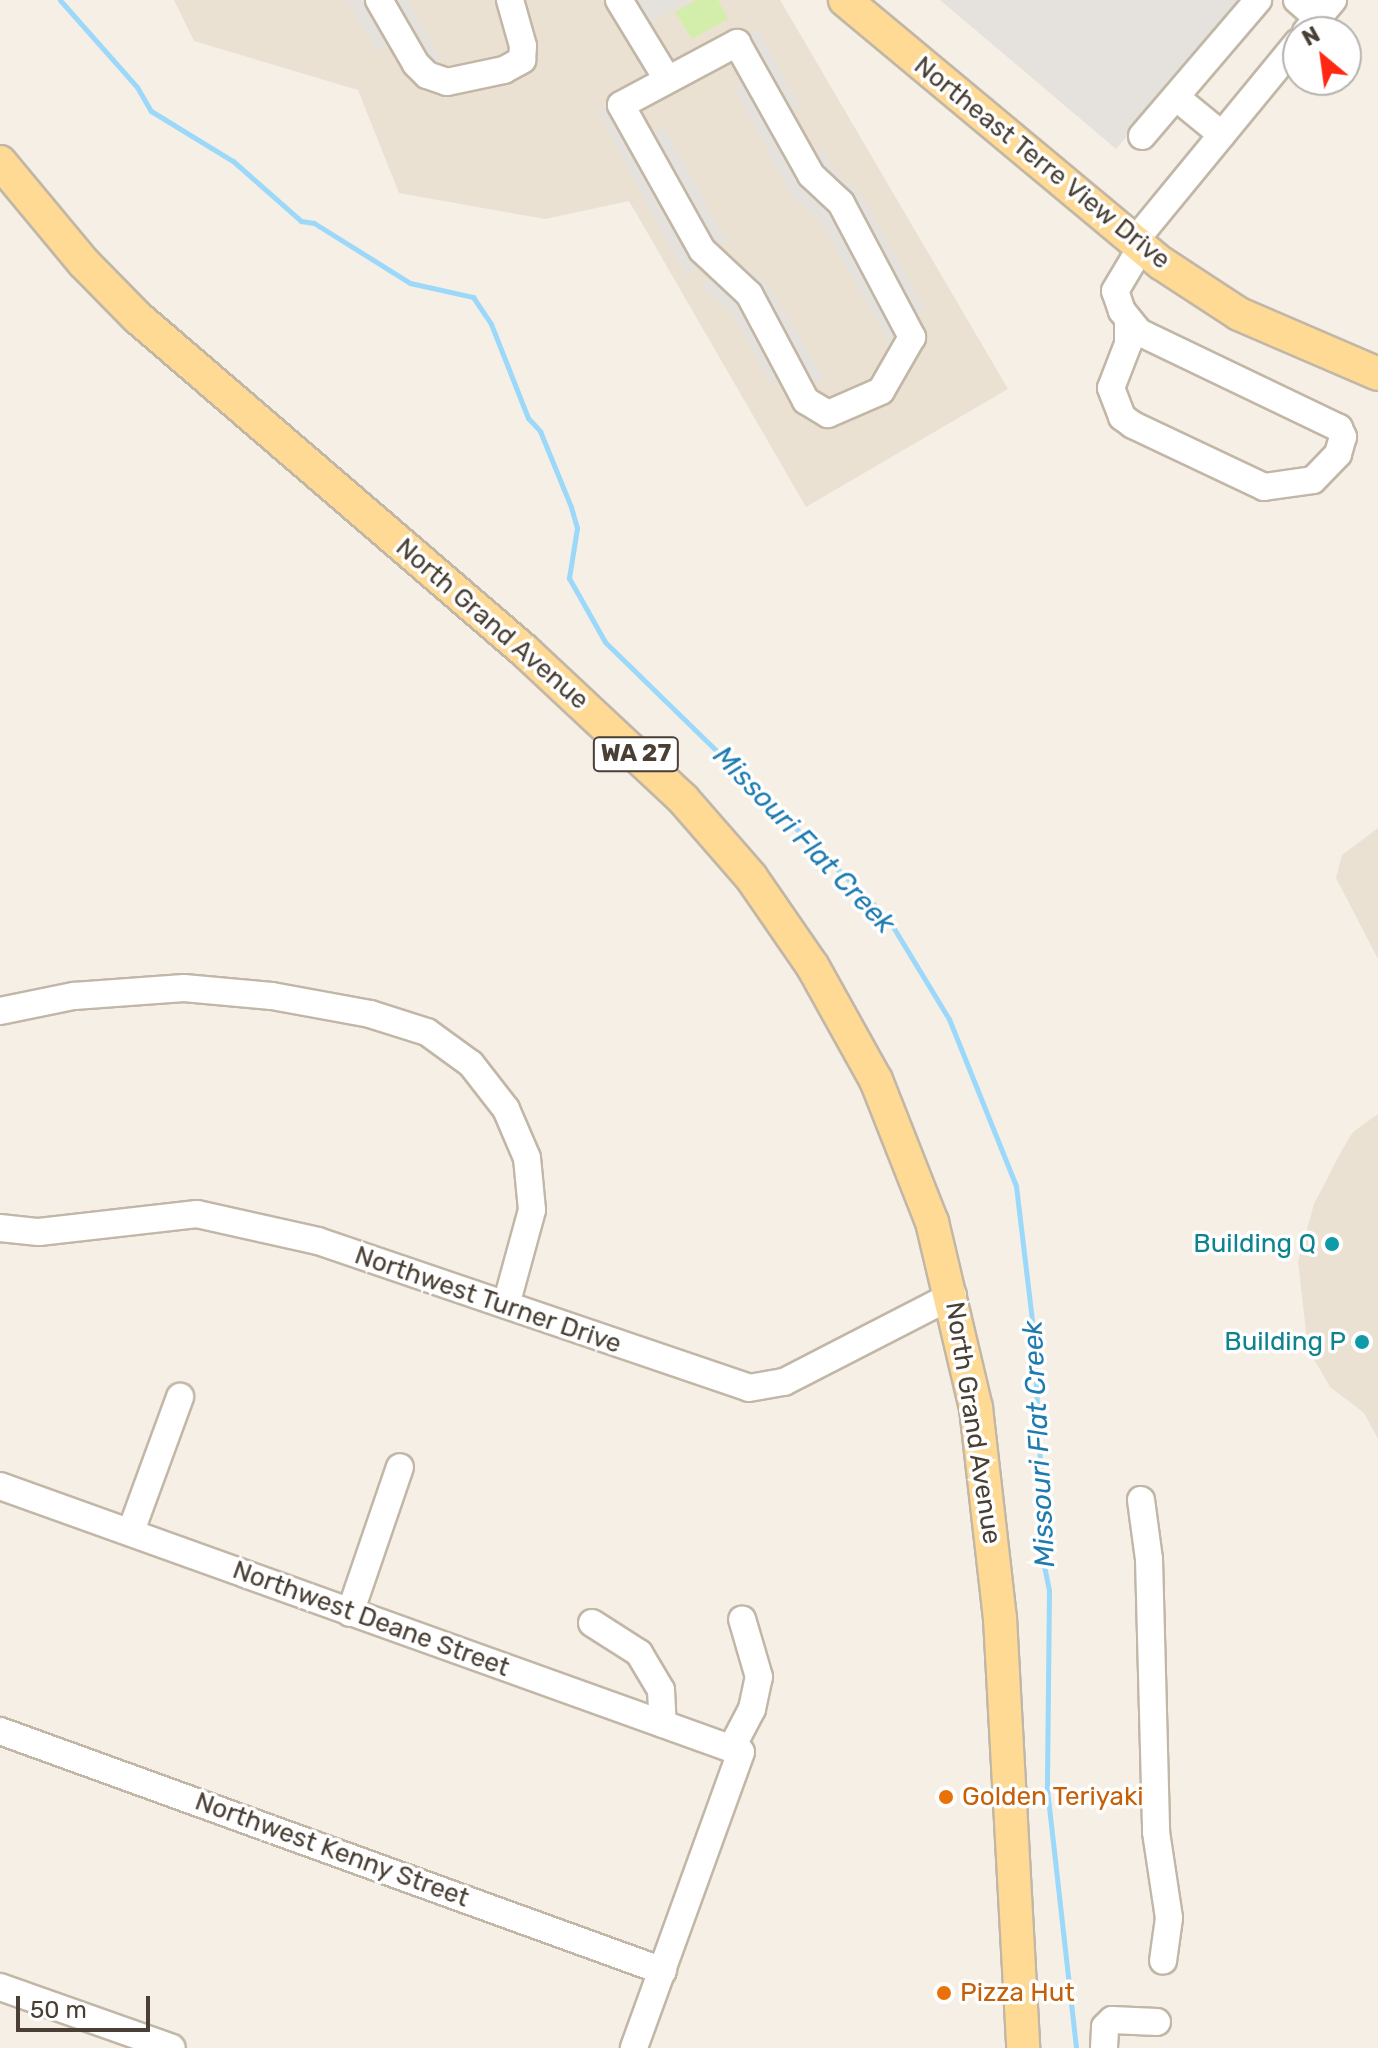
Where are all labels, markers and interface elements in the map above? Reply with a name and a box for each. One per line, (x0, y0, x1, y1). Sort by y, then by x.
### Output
north arrow (1282, 16, 1362, 96)
text: N (1298, 21, 1325, 52)
street label: Northeast Terre View Drive (907, 49, 1177, 277)
street label: North Grand Avenue (389, 532, 595, 716)
road number: WA 27 (592, 734, 680, 774)
water label: Missouri Flat Creek (706, 739, 902, 941)
place label: Building Q (1193, 1228, 1316, 1260)
marker: Building Q (1323, 1235, 1341, 1253)
street label: Northwest Turner Drive (350, 1239, 626, 1361)
street label: North Grand Avenue (938, 1299, 1008, 1547)
water label: Missouri Flat Creek (1016, 1320, 1062, 1568)
place label: Building P (1224, 1326, 1346, 1358)
marker: Building P (1353, 1333, 1371, 1351)
street label: Northwest Deane Street (228, 1554, 514, 1684)
place label: Golden Teriyaki (962, 1781, 1144, 1813)
street label: Northwest Kenny Street (190, 1786, 474, 1914)
marker: Golden Teriyaki (937, 1788, 955, 1806)
place label: Pizza Hut (960, 1977, 1075, 2009)
scale bar (20, 1980, 154, 2030)
marker: Pizza Hut (935, 1984, 953, 2002)
text: 50 m (30, 1996, 87, 2024)

